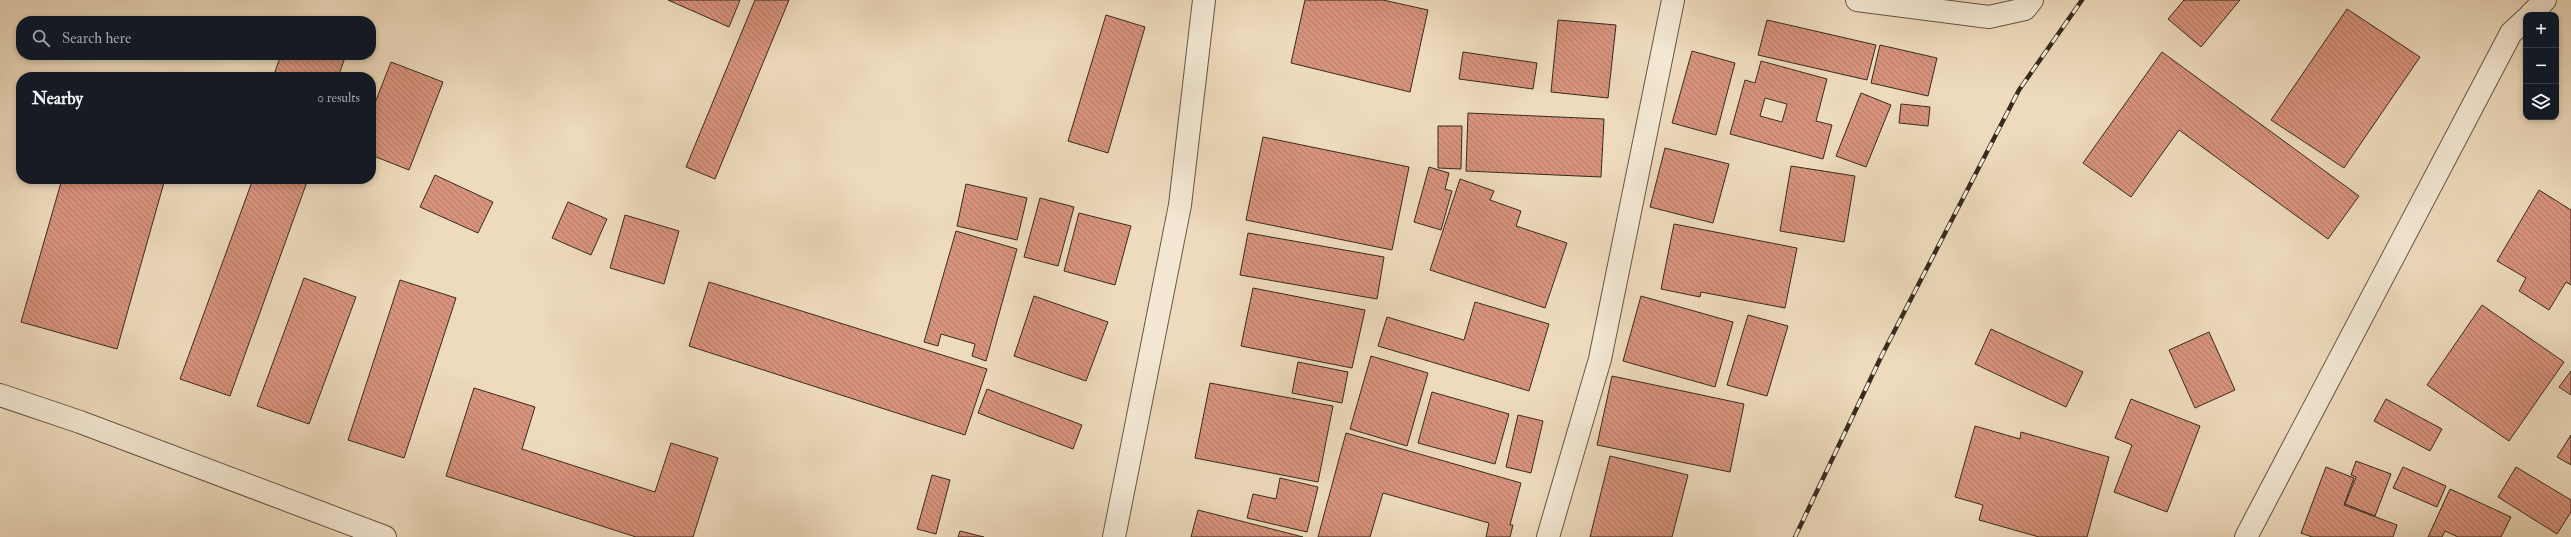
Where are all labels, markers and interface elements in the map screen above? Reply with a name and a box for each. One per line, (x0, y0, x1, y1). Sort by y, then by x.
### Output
map controls (2523, 12, 2559, 120)
button: + (2523, 12, 2559, 48)
search box (16, 16, 376, 60)
icon: search (30, 27, 52, 49)
text: Search here (62, 29, 131, 48)
button: − (2523, 48, 2559, 84)
button: layers (2523, 84, 2559, 120)
text: Nearby (32, 88, 83, 109)
text: 0 results (317, 90, 360, 106)

